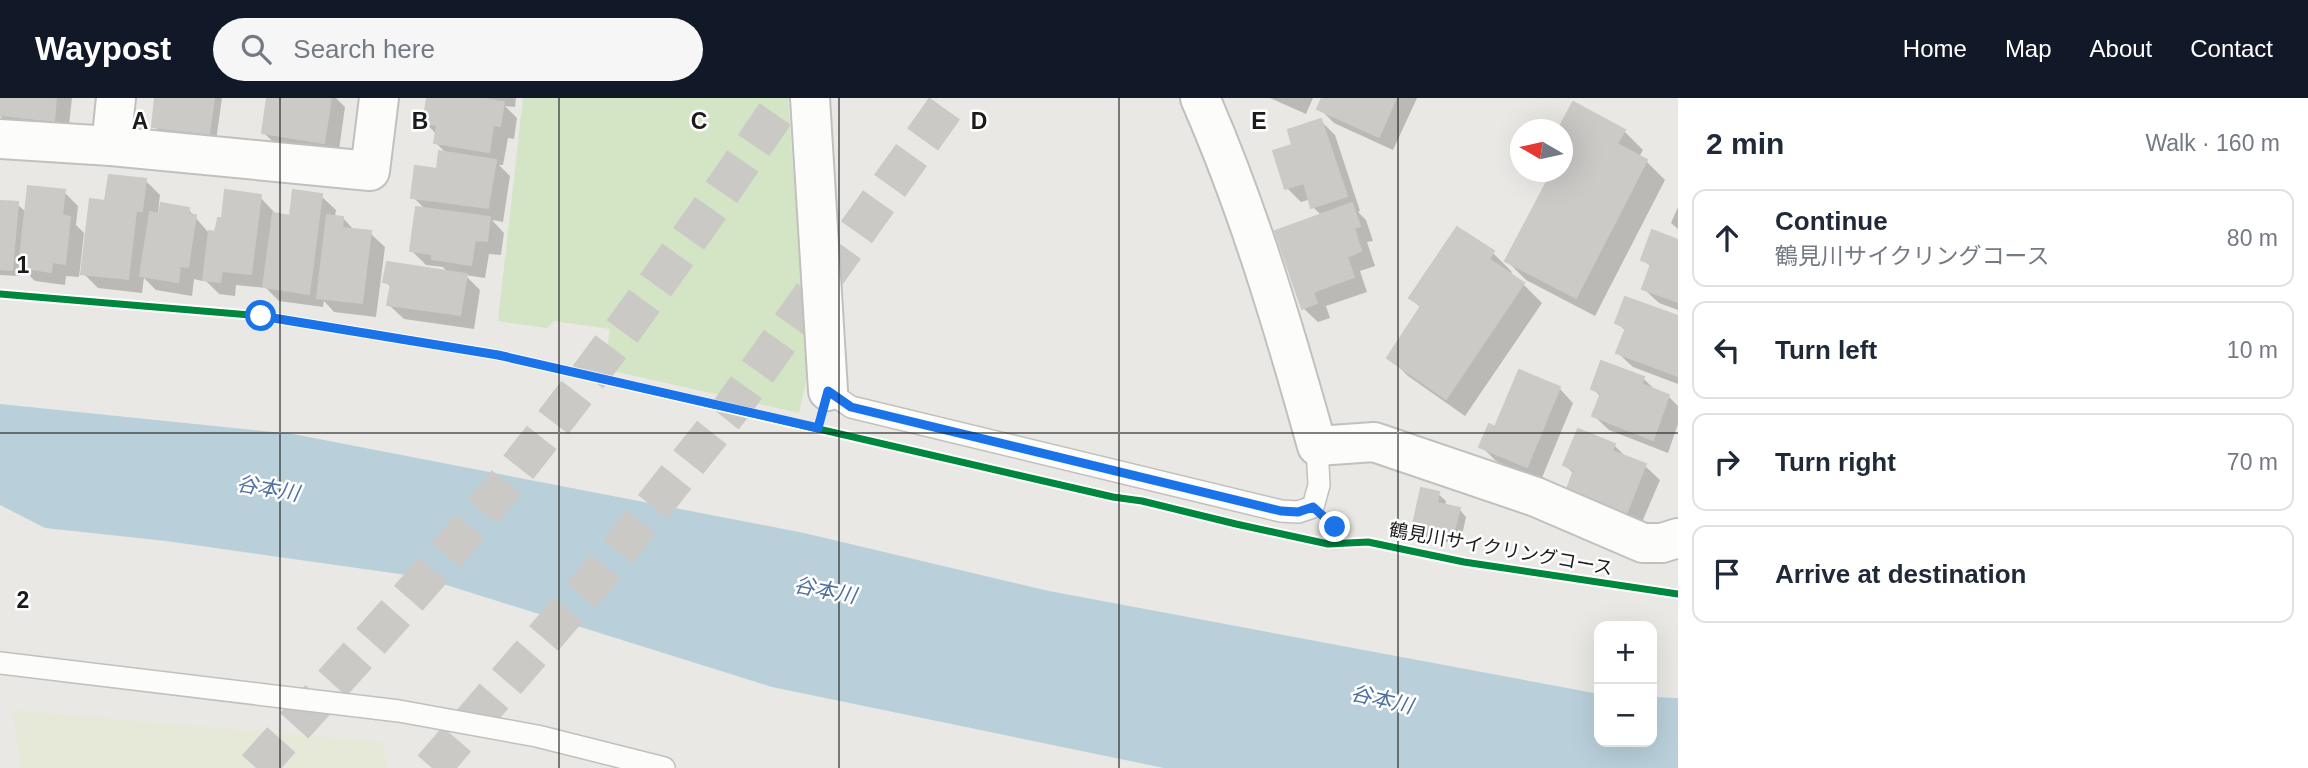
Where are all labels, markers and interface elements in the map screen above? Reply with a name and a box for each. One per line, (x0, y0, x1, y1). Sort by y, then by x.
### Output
search box (213, 18, 703, 81)
text: Waypost (35, 30, 171, 67)
icon: search (237, 30, 275, 68)
text: Search here (293, 34, 435, 64)
text: Home (1903, 35, 1967, 62)
text: Map (2005, 35, 2052, 62)
text: About (2090, 35, 2152, 62)
text: Contact (2190, 35, 2273, 62)
text: A (132, 108, 148, 134)
text: B (412, 108, 428, 134)
text: C (691, 108, 707, 134)
text: D (971, 108, 987, 134)
text: E (1251, 108, 1267, 134)
north arrow (1510, 119, 1573, 182)
text: 2 min (1706, 127, 1784, 160)
text: Walk · 160 m (2145, 130, 2280, 156)
text: Continue (1775, 206, 1888, 236)
icon: ahead (1708, 219, 1746, 257)
text: 80 m (2227, 225, 2278, 251)
text: 鶴見川サイクリングコース (1775, 243, 2049, 269)
text: 1 (17, 252, 30, 278)
route start (245, 300, 276, 331)
icon: left (1708, 331, 1746, 369)
text: Turn left (1775, 335, 1877, 365)
text: 10 m (2227, 337, 2278, 363)
icon: right (1708, 443, 1746, 481)
text: Turn right (1775, 447, 1896, 477)
text: 70 m (2227, 449, 2278, 475)
water label: 谷本川 (235, 471, 303, 505)
route end (1319, 511, 1350, 542)
street label: 鶴見川サイクリングコース (1388, 519, 1614, 579)
icon: arrive (1708, 555, 1746, 593)
text: Arrive at destination (1775, 559, 2026, 589)
water label: 谷本川 (792, 573, 860, 608)
text: 2 (17, 587, 29, 613)
map controls (1594, 621, 1657, 747)
button: + (1594, 621, 1657, 684)
water label: 谷本川 (1349, 681, 1417, 718)
button: − (1594, 684, 1657, 747)

